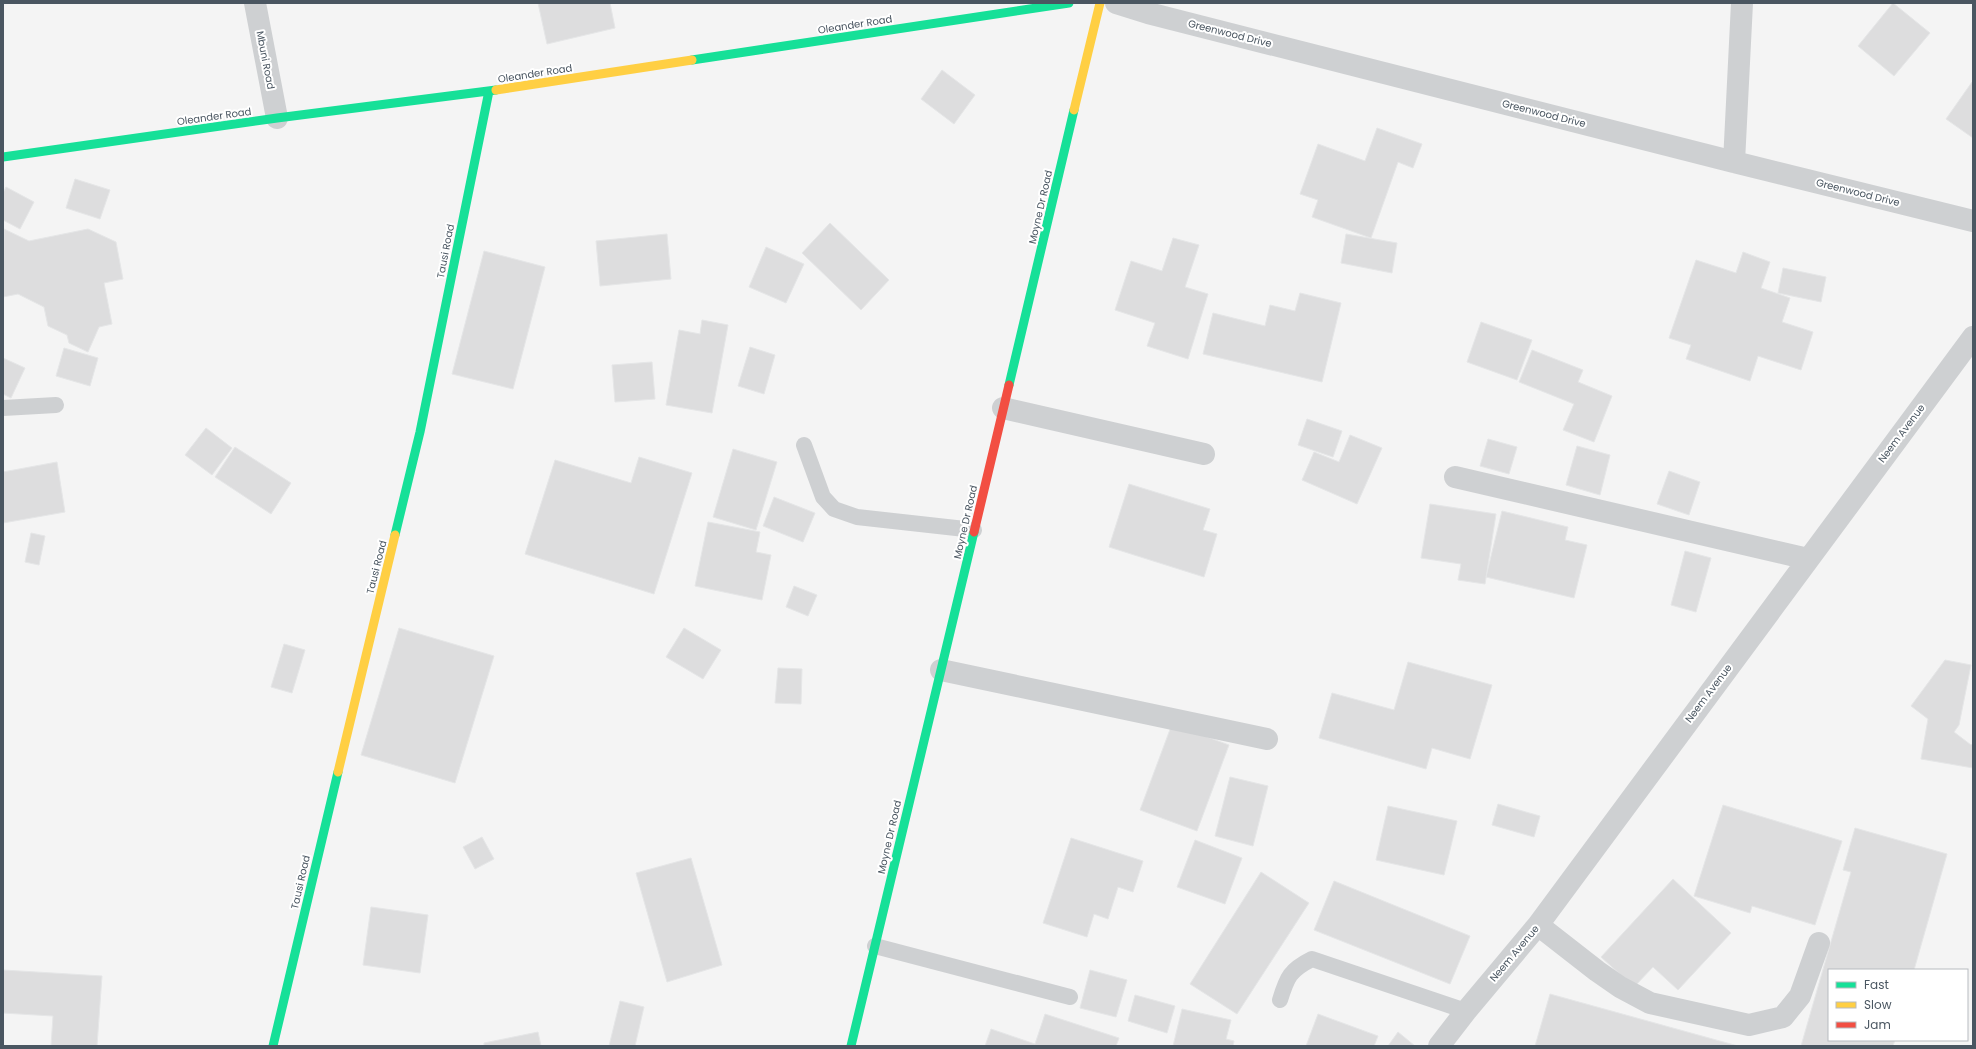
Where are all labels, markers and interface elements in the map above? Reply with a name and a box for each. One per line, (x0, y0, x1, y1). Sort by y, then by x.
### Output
street label: Oleander Road (817, 11, 893, 38)
street label: Greenwood Drive (1186, 16, 1273, 51)
street label: Mbuni Road (252, 30, 279, 91)
street label: Oleander Road (497, 60, 573, 87)
street label: Greenwood Drive (1500, 96, 1587, 131)
street label: Oleander Road (176, 104, 252, 129)
street label: Moyne Dr Road (1025, 169, 1056, 246)
street label: Greenwood Drive (1814, 175, 1901, 210)
street label: Tausi Road (433, 223, 458, 279)
street label: Neem Avenue (1874, 401, 1928, 466)
street label: Moyne Dr Road (950, 484, 981, 561)
street label: Tausi Road (363, 539, 390, 596)
street label: Neem Avenue (1681, 661, 1735, 726)
street label: Moyne Dr Road (874, 799, 905, 876)
street label: Tausi Road (287, 854, 314, 911)
street label: Neem Avenue (1486, 922, 1543, 985)
legend (1828, 969, 1968, 1041)
text: Fast (1864, 976, 1889, 993)
text: Slow (1864, 996, 1892, 1013)
text: Jam (1864, 1016, 1891, 1033)

